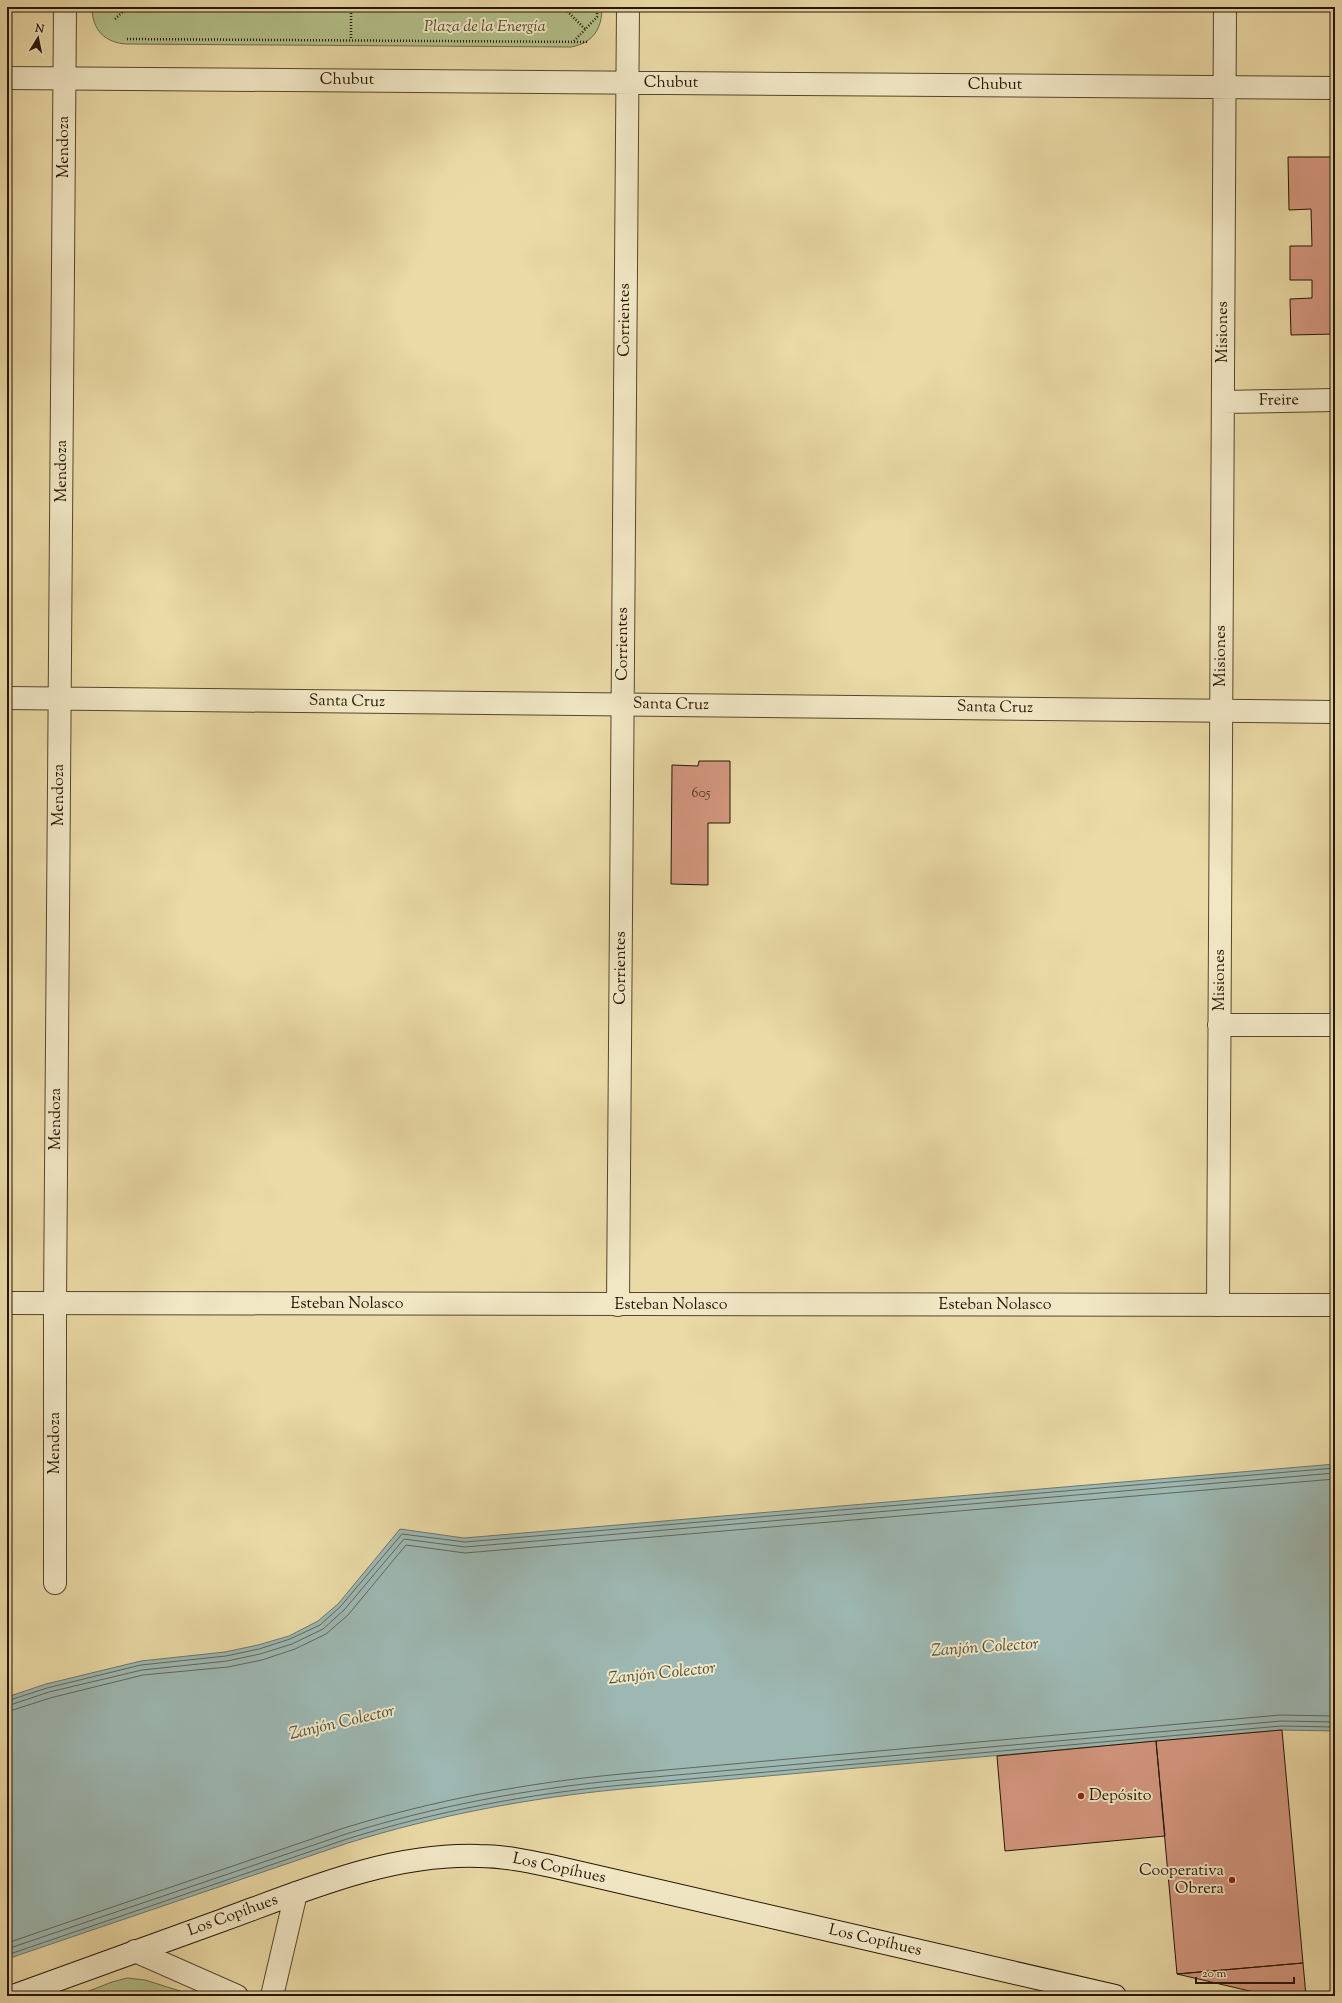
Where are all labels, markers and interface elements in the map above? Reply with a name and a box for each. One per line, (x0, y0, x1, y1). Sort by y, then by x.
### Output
park label: Plaza de la Energía (424, 16, 546, 39)
north arrow (18, 18, 58, 58)
text: N (33, 20, 45, 38)
street label: Chubut (320, 69, 375, 92)
street label: Chubut (644, 72, 699, 95)
street label: Chubut (968, 74, 1023, 97)
street label: Mendoza (53, 115, 76, 178)
street label: Corrientes (614, 283, 637, 357)
street label: Misiones (1212, 301, 1235, 363)
street label: Freire (1259, 389, 1299, 413)
street label: Mendoza (51, 439, 74, 502)
street label: Corrientes (612, 607, 635, 681)
street label: Misiones (1210, 625, 1233, 687)
street label: Santa Cruz (309, 690, 385, 714)
street label: Santa Cruz (633, 693, 709, 717)
street label: Santa Cruz (957, 696, 1033, 720)
street label: Mendoza (48, 763, 71, 826)
house number: 605 (691, 784, 711, 804)
street label: Corrientes (610, 931, 633, 1005)
street label: Misiones (1209, 949, 1232, 1011)
street label: Mendoza (45, 1087, 68, 1150)
street label: Esteban Nolasco (290, 1293, 404, 1316)
street label: Esteban Nolasco (614, 1294, 728, 1317)
street label: Esteban Nolasco (938, 1294, 1052, 1317)
street label: Mendoza (44, 1411, 67, 1474)
water label: Zanjón Colector (930, 1632, 1040, 1664)
water label: Zanjón Colector (607, 1656, 717, 1692)
water label: Zanjón Colector (287, 1699, 397, 1747)
place label: Depósito (1089, 1785, 1152, 1808)
marker: Depósito (1076, 1791, 1086, 1801)
street label: Los Copíhues (510, 1848, 608, 1890)
place label: Cooperativa Obrera (1139, 1860, 1225, 1901)
marker: Cooperativa Obrera (1227, 1875, 1237, 1885)
street label: Los Copíhues (185, 1889, 281, 1943)
street label: Los Copíhues (826, 1919, 924, 1963)
scale bar (1196, 1959, 1294, 1985)
text: 20 m (1202, 1965, 1227, 1983)

